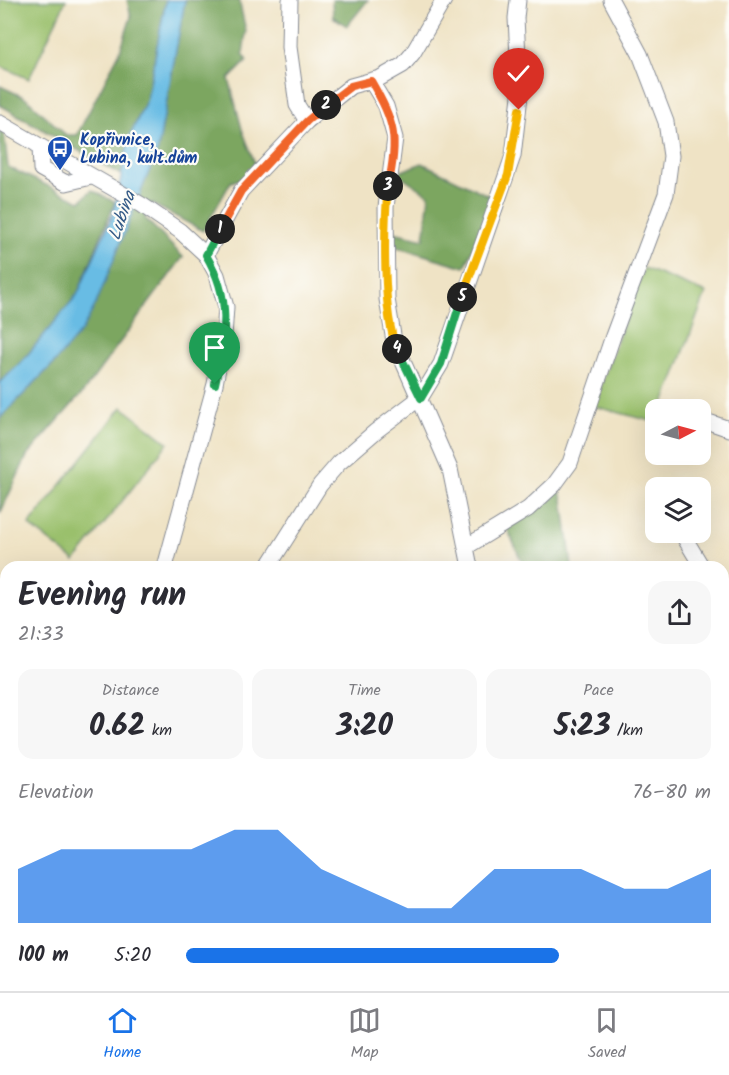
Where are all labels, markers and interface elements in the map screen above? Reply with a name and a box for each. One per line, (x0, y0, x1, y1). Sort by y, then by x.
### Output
pin (493, 48, 544, 110)
icon: check (502, 57, 535, 90)
pin: 2 (311, 90, 341, 120)
text: 2 (321, 92, 331, 117)
place label: Kopřivnice, Lubina, kult.dům (80, 128, 197, 171)
bus stop icon: Kopřivnice, Lubina, kult.dům (45, 134, 75, 172)
pin: 3 (373, 171, 403, 201)
text: 3 (384, 173, 392, 198)
water label: Lubina (101, 186, 145, 244)
pin: 1 (205, 214, 235, 244)
text: 1 (218, 216, 222, 241)
pin: 5 (447, 282, 477, 312)
text: 5 (458, 284, 466, 309)
pin (189, 322, 240, 384)
icon: arrive (198, 331, 231, 364)
pin: 4 (382, 334, 412, 364)
text: 4 (393, 336, 401, 361)
north arrow (645, 399, 711, 465)
map controls (645, 399, 711, 543)
button: layers (645, 477, 711, 543)
text: Evening run (18, 570, 186, 623)
button: share (648, 581, 711, 644)
text: 21:33 (18, 619, 64, 651)
text: Distance (102, 678, 159, 703)
text: Time (348, 678, 381, 703)
text: Pace (583, 678, 614, 703)
text: 0.62 (89, 703, 145, 751)
text: 3:20 (336, 703, 393, 751)
text: 5:23 (554, 703, 611, 751)
text: km (145, 718, 172, 743)
text: /km (611, 718, 643, 743)
text: Elevation (18, 777, 94, 809)
text: 76–80 m (632, 777, 711, 809)
text: 100 m (18, 940, 69, 972)
text: 5:20 (114, 940, 151, 972)
tab: Home (103, 1004, 141, 1065)
tab: Map (348, 1004, 381, 1065)
tab: Saved (588, 1004, 626, 1065)

